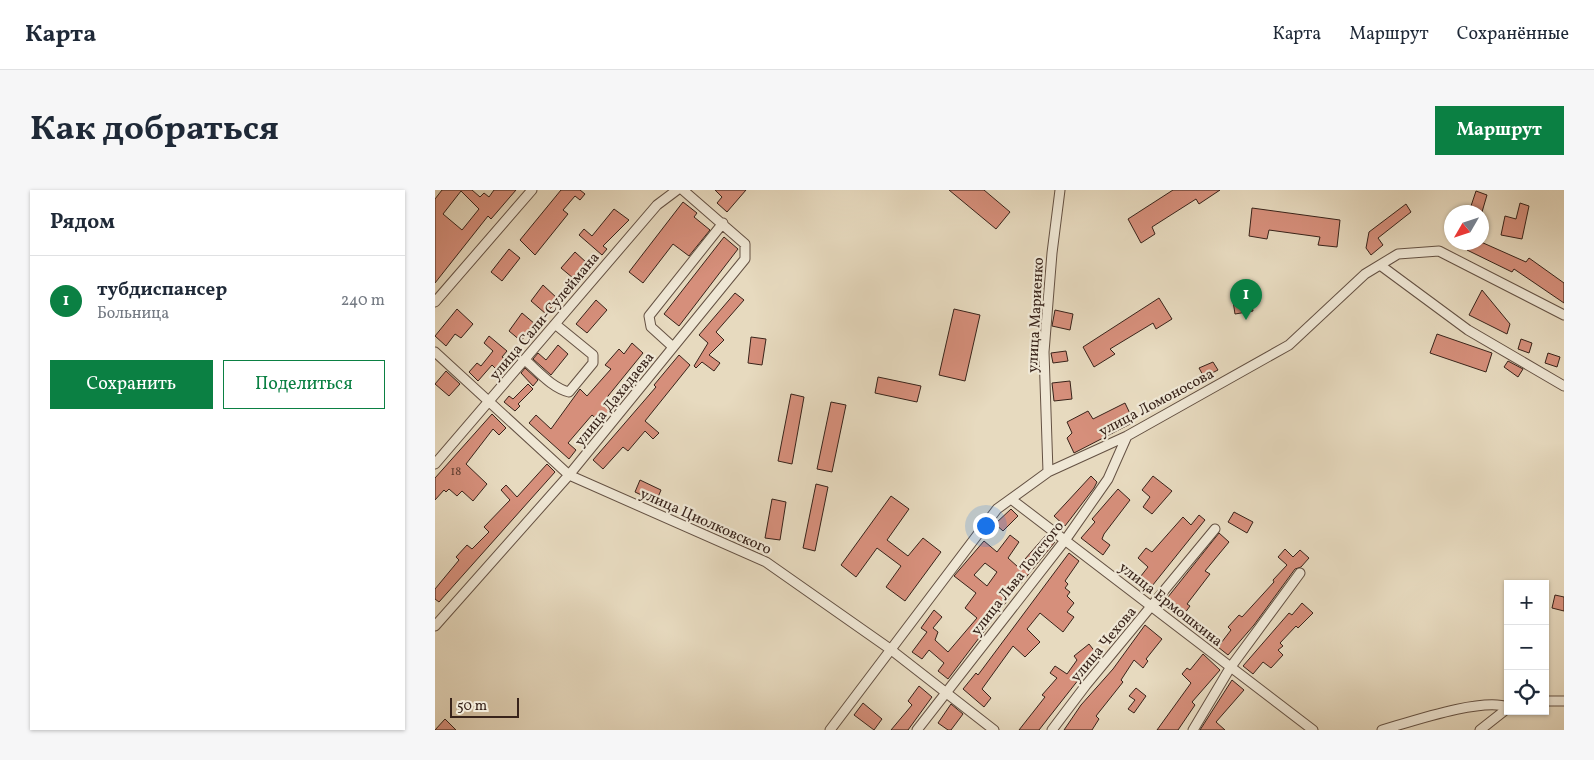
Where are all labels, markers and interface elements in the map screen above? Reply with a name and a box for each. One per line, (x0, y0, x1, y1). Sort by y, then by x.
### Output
text: Карта (25, 18, 96, 52)
text: Карта (1272, 22, 1321, 47)
text: Маршрут (1349, 22, 1429, 47)
text: Сохранённые (1457, 22, 1569, 47)
text: Как добраться (30, 106, 279, 154)
button: Маршрут (1435, 106, 1564, 155)
north arrow (1444, 205, 1489, 250)
text: Рядом (50, 208, 115, 237)
street label: улица Сали-Сулеймана (485, 248, 605, 386)
street label: улица Мариенко (1023, 257, 1050, 373)
text: тубдиспансер (97, 277, 227, 303)
pin: 1 (1230, 279, 1262, 320)
text: 1 (63, 290, 69, 312)
text: 240 m (341, 290, 385, 312)
text: Больница (97, 303, 169, 325)
street label: улица Дахадаева (570, 348, 660, 452)
button: Сохранить (50, 360, 213, 409)
button: Поделиться (223, 360, 385, 409)
street label: улица Ломоносова (1095, 364, 1218, 443)
house number: 18 (451, 464, 461, 480)
street label: улица Циолковского (636, 484, 775, 561)
your location (973, 513, 999, 539)
street label: улица Льва Толстого (967, 517, 1070, 641)
street label: улица Ермошкина (1114, 558, 1226, 652)
map controls (1504, 580, 1549, 715)
button: + (1504, 580, 1549, 625)
street label: улица Чехова (1066, 603, 1142, 687)
button: − (1504, 625, 1549, 670)
button: locate (1504, 670, 1549, 715)
scale bar (450, 695, 519, 718)
text: 50 m (457, 697, 487, 716)

